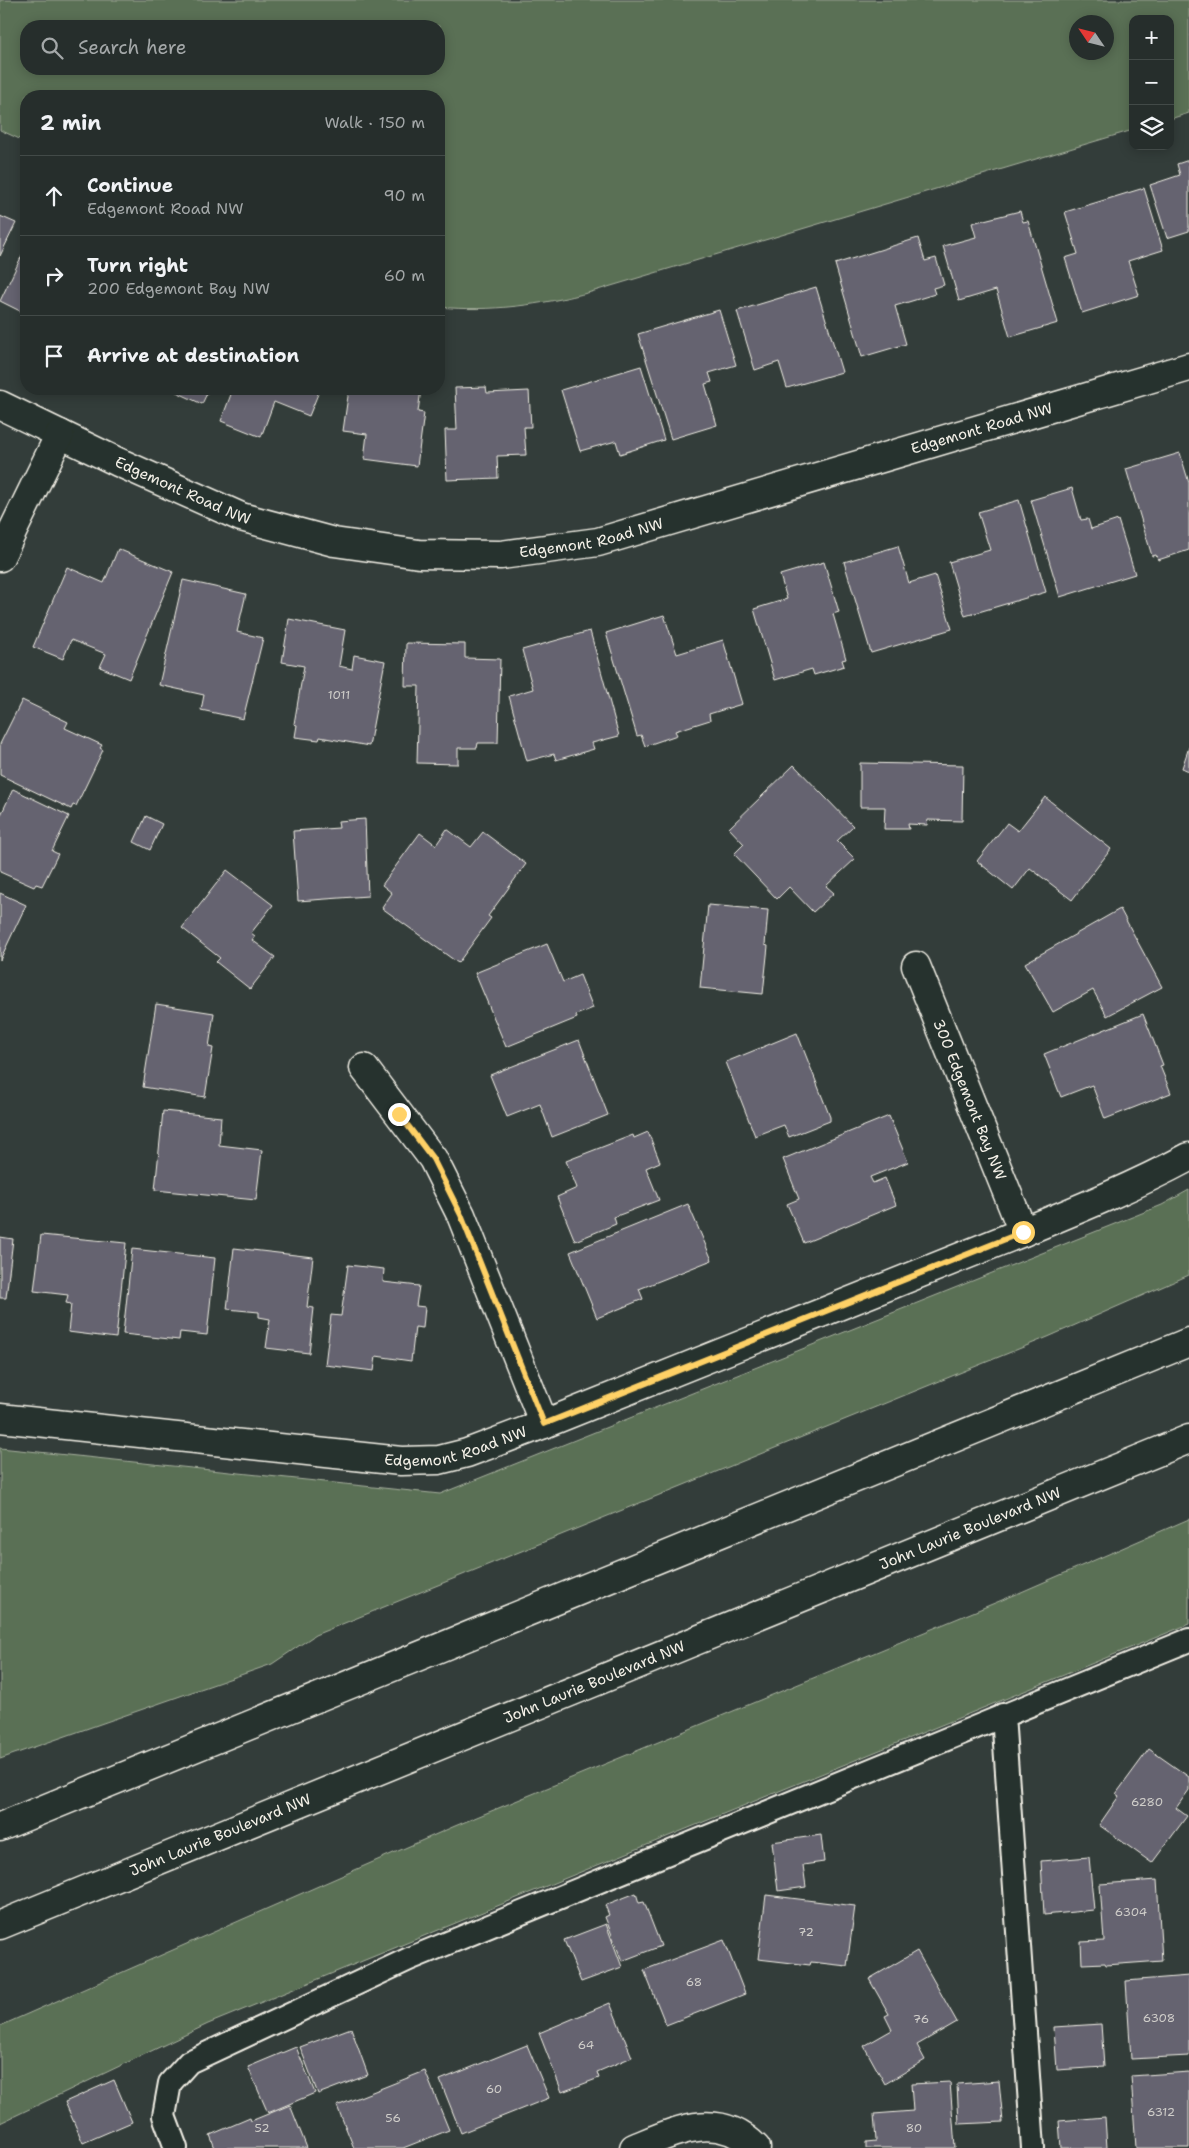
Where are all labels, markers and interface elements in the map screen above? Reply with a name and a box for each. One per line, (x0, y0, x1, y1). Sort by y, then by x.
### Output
north arrow (1069, 15, 1114, 60)
map controls (1129, 15, 1174, 150)
button: + (1129, 15, 1174, 60)
search box (20, 20, 445, 75)
icon: search (38, 34, 66, 62)
text: Search here (78, 35, 187, 60)
button: − (1129, 60, 1174, 105)
button: layers (1129, 105, 1174, 150)
text: 2 min (40, 109, 101, 137)
text: Walk · 150 m (324, 112, 425, 133)
text: Continue (87, 173, 173, 198)
icon: ahead (40, 182, 68, 210)
text: 90 m (384, 185, 425, 206)
text: Edgemont Road NW (87, 198, 244, 219)
text: Turn right (87, 253, 188, 278)
icon: right (40, 262, 68, 290)
text: 60 m (384, 265, 425, 286)
text: 200 Edgemont Bay NW (87, 278, 270, 299)
icon: arrive (40, 342, 68, 370)
text: Arrive at destination (87, 343, 299, 368)
street label: Edgemont Road NW (908, 398, 1055, 459)
street label: Edgemont Road NW (112, 452, 253, 529)
street label: Edgemont Road NW (518, 513, 666, 562)
house number: 1011 (328, 687, 350, 703)
street label: 300 Edgemont Bay NW (928, 1016, 1011, 1183)
route end (388, 1103, 411, 1126)
route start (1012, 1221, 1035, 1244)
street label: Edgemont Road NW (383, 1421, 530, 1471)
street label: John Laurie Boulevard NW (876, 1482, 1064, 1575)
street label: John Laurie Boulevard NW (500, 1636, 688, 1728)
street label: John Laurie Boulevard NW (127, 1789, 314, 1881)
house number: 6280 (1131, 1794, 1163, 1810)
house number: 6304 (1115, 1904, 1147, 1920)
house number: 72 (798, 1924, 814, 1940)
house number: 68 (686, 1974, 702, 1990)
house number: 6308 (1143, 2010, 1175, 2026)
house number: 76 (913, 2011, 929, 2027)
house number: 64 (578, 2037, 594, 2053)
house number: 60 (486, 2081, 502, 2097)
house number: 6312 (1147, 2104, 1175, 2120)
house number: 56 (385, 2110, 401, 2126)
house number: 52 (254, 2120, 270, 2136)
house number: 80 (906, 2120, 922, 2136)

